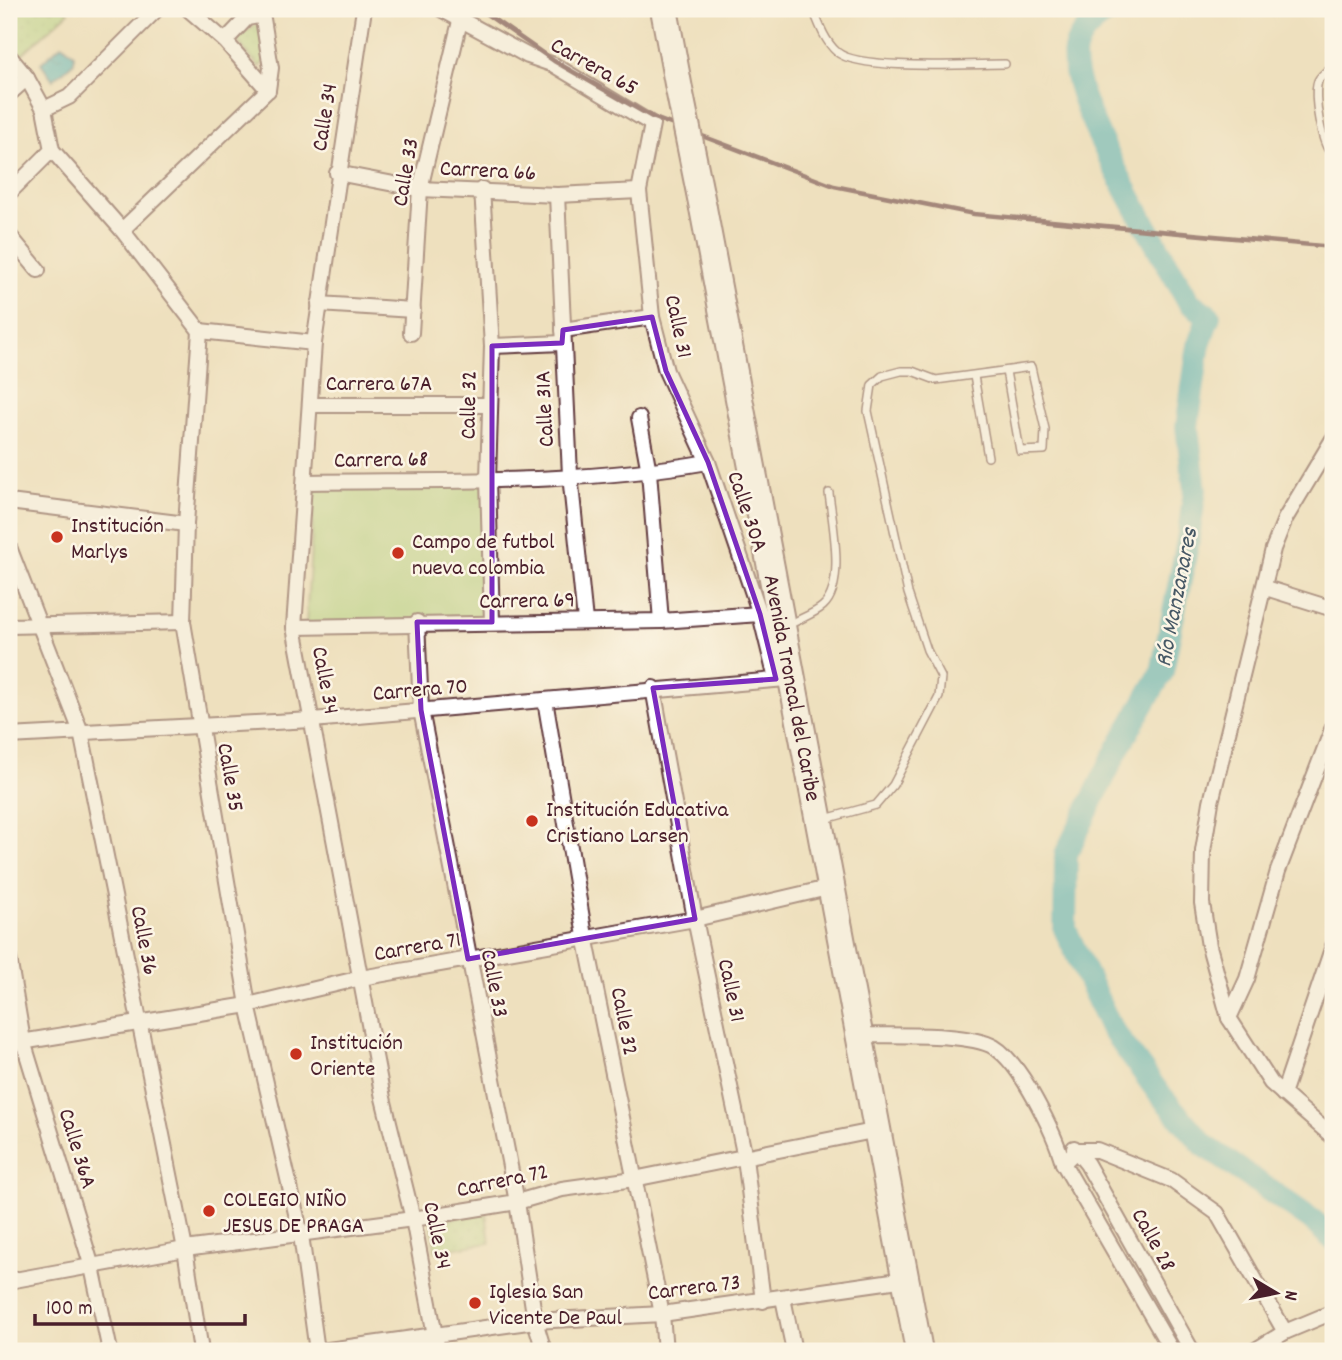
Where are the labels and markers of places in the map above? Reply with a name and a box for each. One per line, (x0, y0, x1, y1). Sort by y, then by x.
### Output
place label: Institución Marlys (71, 511, 164, 570)
place label: Campo de futbol nueva colombia (412, 527, 555, 586)
marker: Institución Marlys (49, 529, 65, 545)
marker: Campo de futbol nueva colombia (390, 545, 406, 561)
place label: Institución Educativa Cristiano Larsen (546, 795, 730, 854)
marker: Institución Educativa Cristiano Larsen (524, 813, 540, 829)
place label: Institución Oriente (310, 1028, 403, 1087)
marker: Institución Oriente (288, 1046, 304, 1062)
place label: COLEGIO NIÑO JESUS DE PRAGA (223, 1185, 364, 1244)
marker: COLEGIO NIÑO JESUS DE PRAGA (201, 1203, 217, 1219)
place label: Iglesia San Vicente De Paul (489, 1277, 623, 1336)
marker: Iglesia San Vicente De Paul (467, 1295, 483, 1311)

